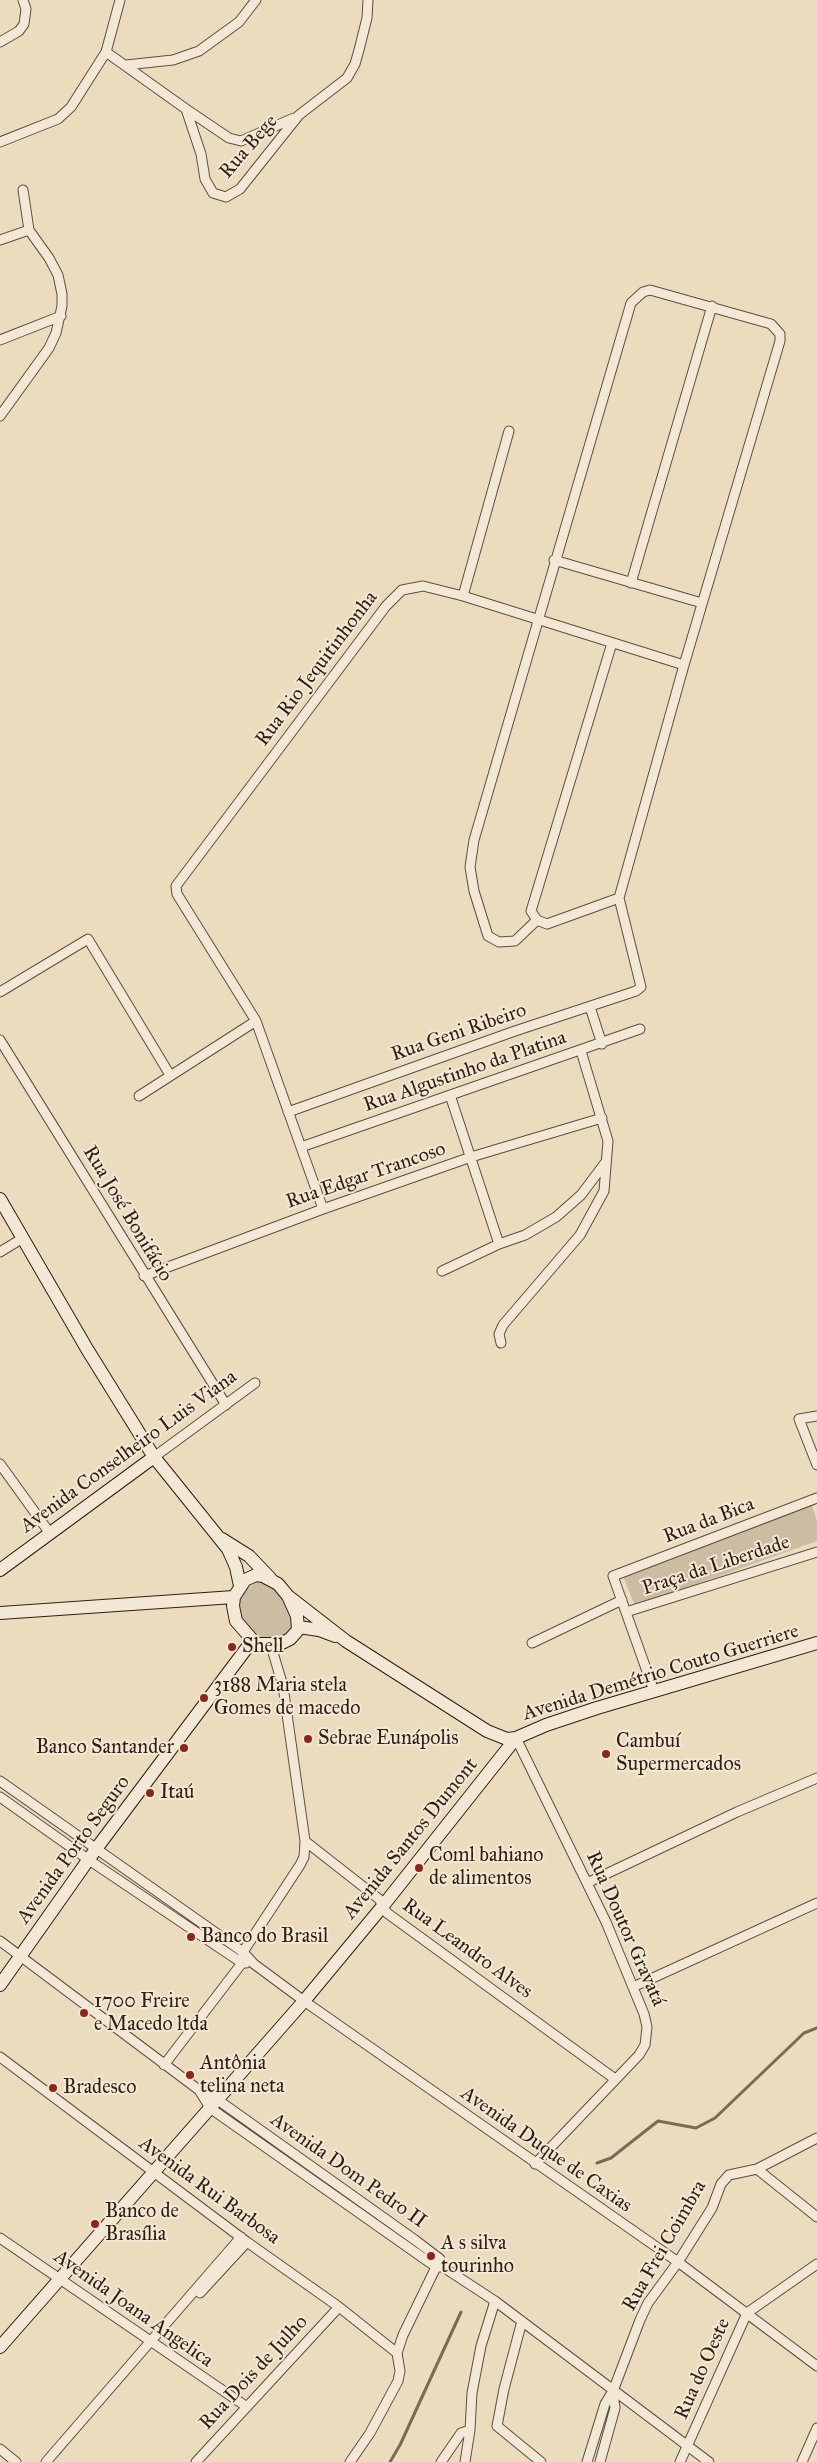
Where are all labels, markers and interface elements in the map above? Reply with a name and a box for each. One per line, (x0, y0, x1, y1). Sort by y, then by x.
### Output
street label: Rua Bege (215, 110, 283, 184)
street label: Rua Rio Jequitinhonha (251, 587, 383, 751)
street label: Rua Geni Ribeiro (388, 999, 530, 1067)
street label: Rua Algustinho da Platina (361, 1026, 569, 1118)
street label: Rua Edgar Trancoso (283, 1137, 449, 1215)
street label: Rua José Bonifácio (77, 1142, 177, 1286)
street label: Avenida Conselheiro Luis Viana (16, 1365, 242, 1539)
street label: Rua da Bica (660, 1493, 758, 1549)
street label: Praça da Liberdade (639, 1531, 793, 1601)
street label: Avenida Demétrio Couto Guerriere (520, 1620, 802, 1726)
place label: Shell (242, 1635, 284, 1659)
marker: Shell (226, 1641, 238, 1653)
place label: 3188 Maria stela Gomes de macedo (214, 1674, 360, 1721)
marker: 3188 Maria stela Gomes de macedo (198, 1692, 210, 1704)
place label: Sebrae Eunápolis (318, 1727, 459, 1751)
place label: Cambuí Supermercados (616, 1730, 741, 1777)
marker: Sebrae Eunápolis (302, 1733, 314, 1745)
place label: Banco Santander (36, 1736, 174, 1760)
marker: Banco Santander (178, 1742, 190, 1754)
marker: Cambuí Supermercados (600, 1748, 612, 1760)
street label: Avenida Santos Dumont (339, 1754, 483, 1924)
street label: Avenida Porto Seguro (12, 1771, 136, 1929)
place label: Itaú (160, 1781, 194, 1805)
marker: Itaú (144, 1787, 156, 1799)
place label: Coml bahiano de alimentos (429, 1844, 544, 1891)
street label: Rua Doutor Gravatá (580, 1848, 670, 2010)
marker: Coml bahiano de alimentos (413, 1862, 425, 1874)
street label: Rua Leandro Alves (397, 1894, 537, 2004)
place label: Banco do Brasil (201, 1925, 328, 1949)
marker: Banco do Brasil (185, 1931, 197, 1943)
place label: 1700 Freire e Macedo ltda (94, 1990, 208, 2037)
marker: 1700 Freire e Macedo ltda (78, 2007, 90, 2019)
place label: Antônia telina neta (200, 2052, 285, 2099)
marker: Antônia telina neta (184, 2069, 196, 2081)
place label: Bradesco (63, 2076, 136, 2100)
marker: Bradesco (47, 2082, 59, 2094)
street label: Avenida Duque de Caxias (456, 2082, 636, 2218)
street label: Avenida Dom Pedro II (265, 2108, 431, 2234)
street label: Avenida Rui Barbosa (134, 2132, 284, 2250)
street label: Rua Frei Coimbra (618, 2176, 712, 2316)
place label: Banco de Brasília (105, 2200, 179, 2247)
marker: Banco de Brasília (89, 2218, 101, 2230)
place label: A s silva tourinho (441, 2232, 514, 2279)
street label: Avenida Joana Angelica (49, 2245, 217, 2373)
marker: A s silva tourinho (425, 2250, 437, 2262)
street label: Rua Dois de Julho (195, 2311, 313, 2435)
street label: Rua do Oeste (670, 2315, 736, 2423)

